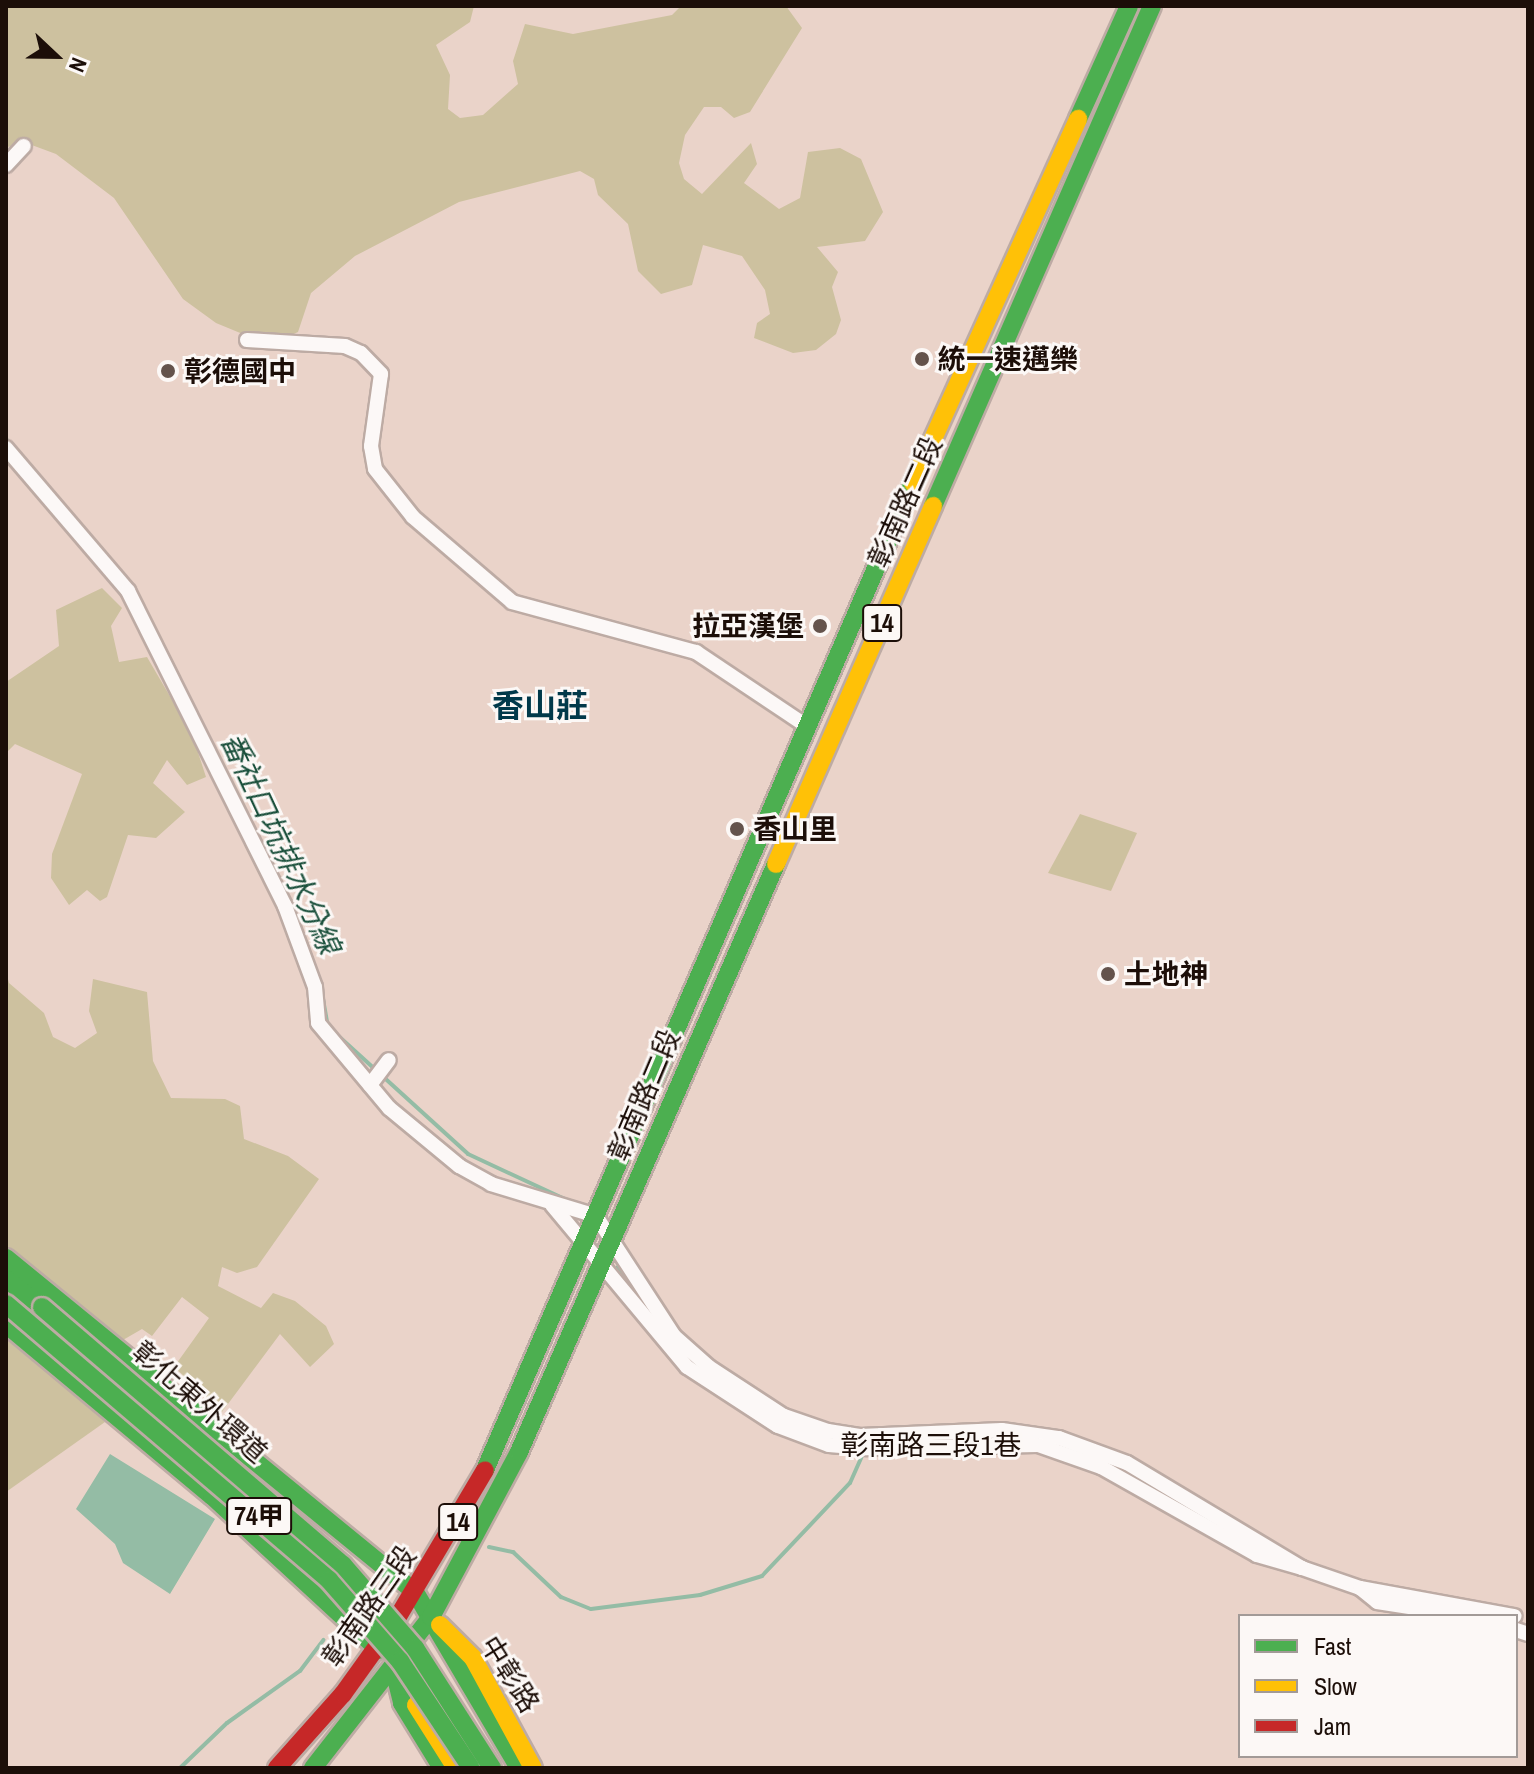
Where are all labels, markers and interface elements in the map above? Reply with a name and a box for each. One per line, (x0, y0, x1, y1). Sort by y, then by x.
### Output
north arrow (16, 16, 96, 96)
text: N (62, 53, 95, 77)
place label: 統一速邁樂 (938, 342, 1078, 376)
marker: 統一速邁樂 (913, 350, 931, 368)
place label: 彰德國中 (184, 354, 296, 388)
marker: 彰德國中 (159, 362, 177, 380)
street label: 彰南路二段 (861, 431, 949, 573)
road number: 14 (862, 601, 902, 645)
place label: 拉亞漢堡 (692, 609, 804, 643)
marker: 拉亞漢堡 (811, 617, 829, 635)
district label: 香山莊 (492, 687, 588, 725)
water label: 番社口坑排水分線 (214, 727, 348, 959)
place label: 香山里 (753, 812, 837, 846)
marker: 香山里 (728, 820, 746, 838)
place label: 土地神 (1124, 957, 1208, 991)
marker: 土地神 (1099, 965, 1117, 983)
street label: 彰南路二段 (601, 1024, 687, 1166)
street label: 彰化東外環道 (126, 1334, 274, 1470)
street label: 彰南路三段1巷 (841, 1428, 1021, 1462)
road number: 74甲 (225, 1494, 293, 1538)
road number: 14 (438, 1500, 478, 1544)
street label: 彰南路三段 (315, 1539, 423, 1673)
legend (1238, 1614, 1518, 1758)
street label: 中彰路 (473, 1629, 547, 1719)
text: Fast (1314, 1630, 1351, 1662)
text: Slow (1314, 1670, 1357, 1702)
text: Jam (1314, 1710, 1351, 1742)

